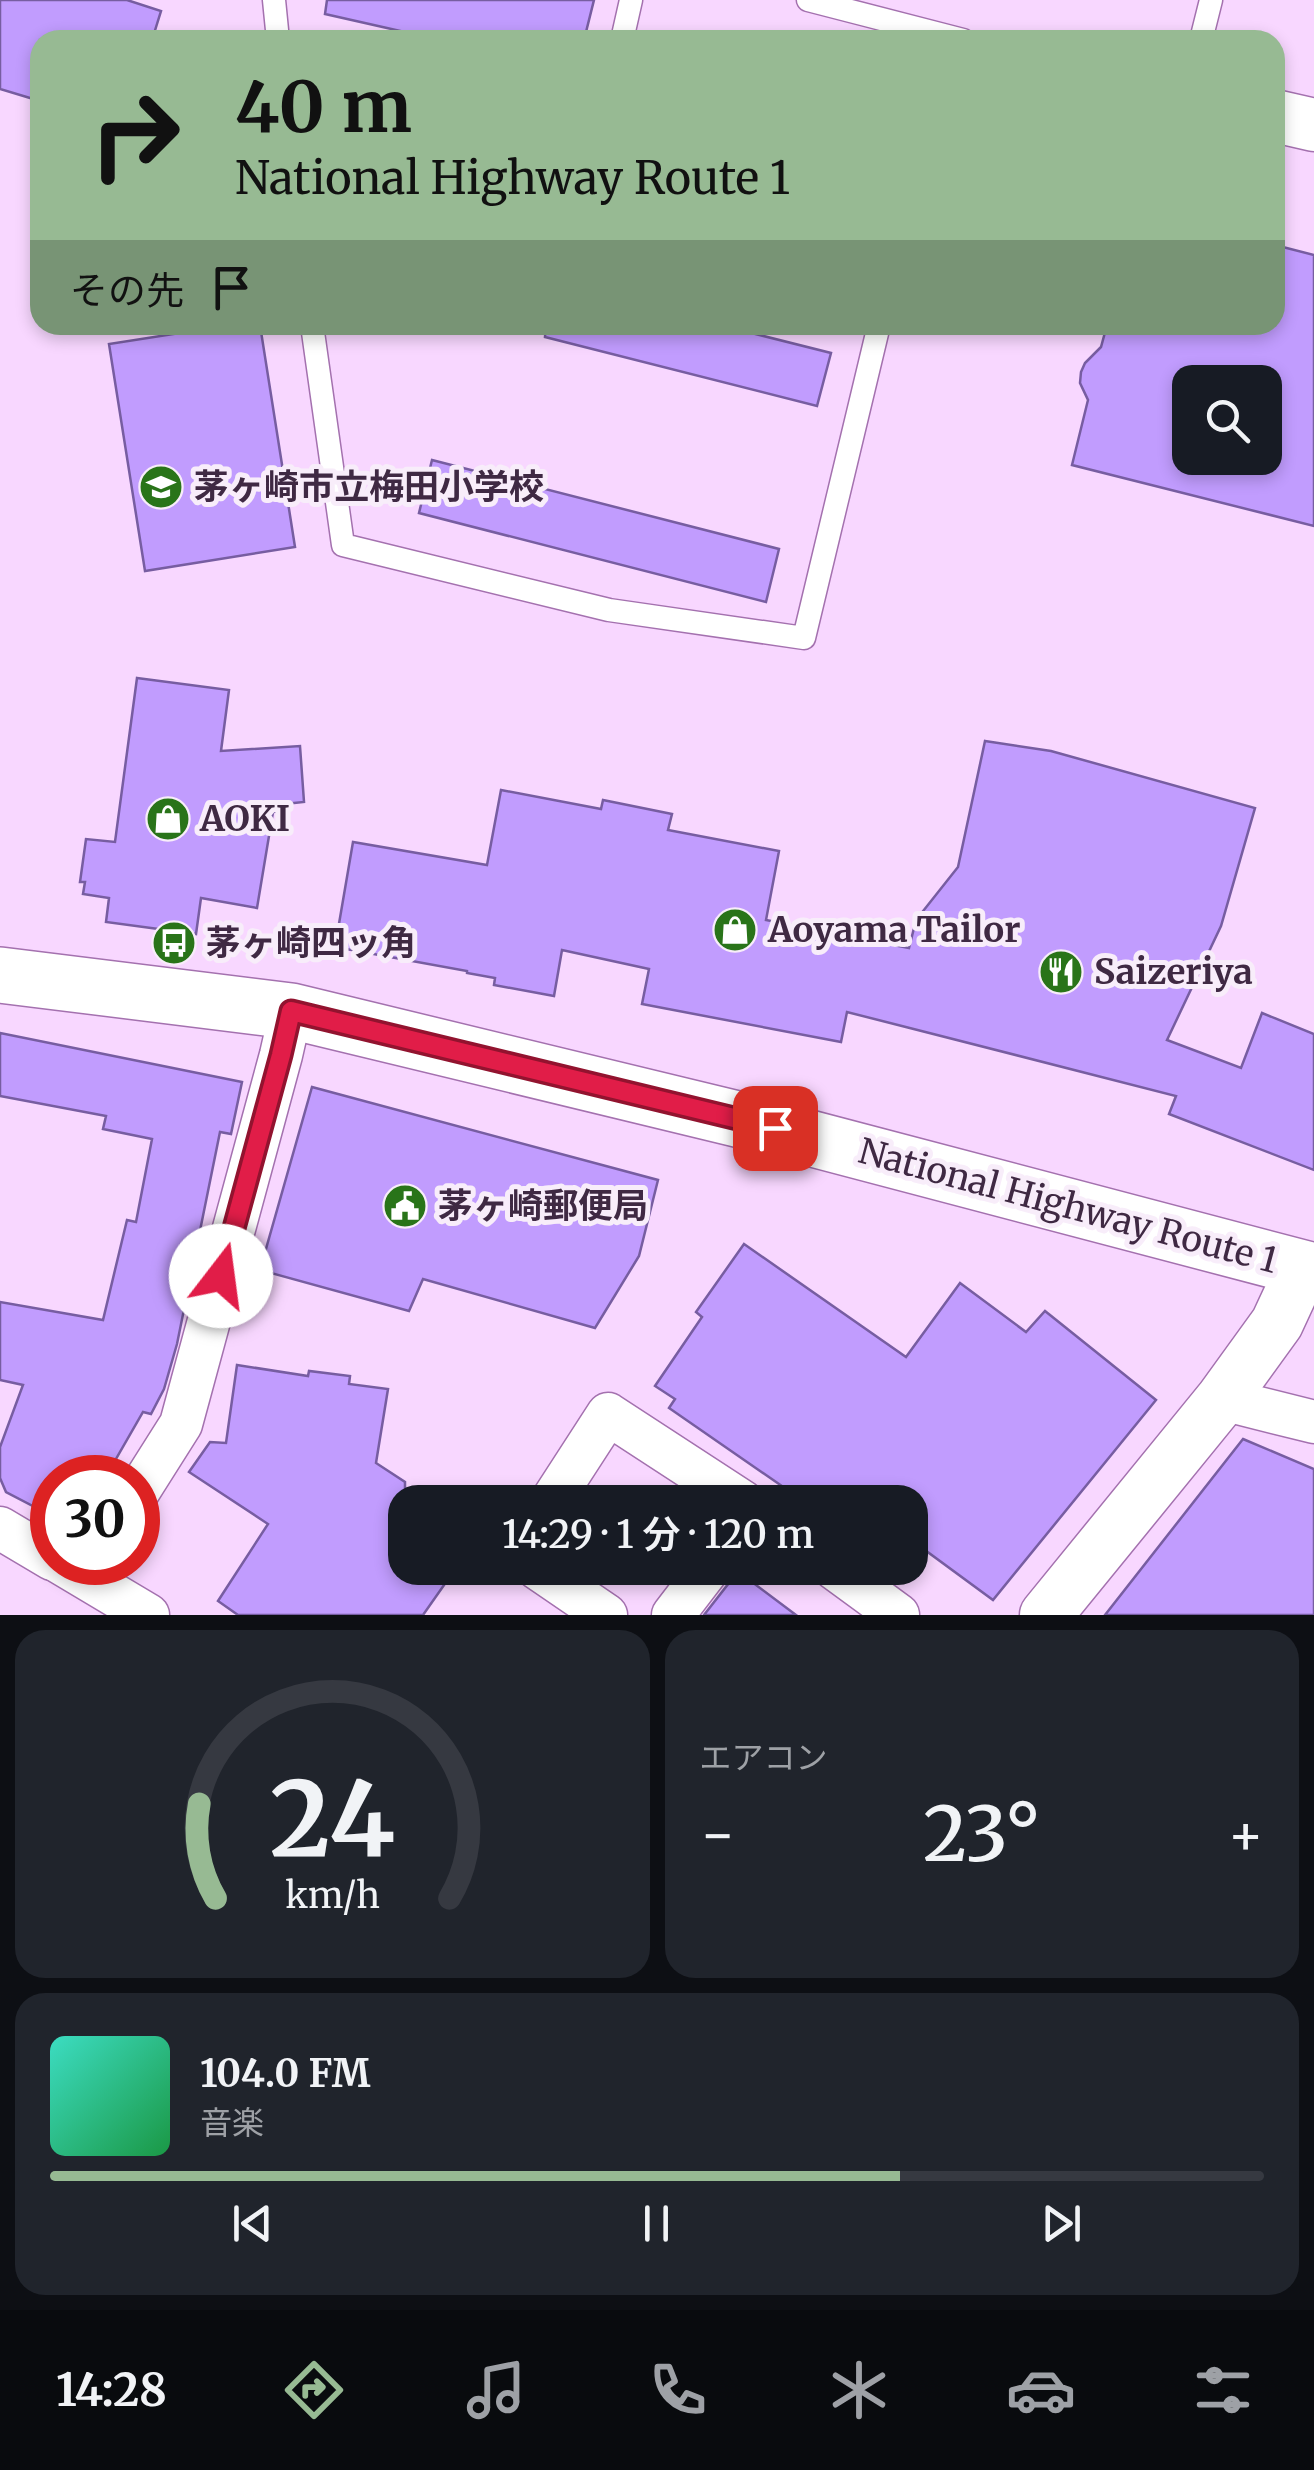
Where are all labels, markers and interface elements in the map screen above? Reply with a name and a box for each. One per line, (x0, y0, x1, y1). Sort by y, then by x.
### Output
text: 40 m (235, 63, 412, 151)
icon: right (70, 70, 200, 200)
text: National Highway Route 1 (235, 150, 790, 206)
icon: arrive (204, 260, 259, 315)
text: その先 (70, 267, 184, 314)
map controls (1172, 365, 1282, 475)
button: search (1172, 365, 1282, 475)
school or university icon: 茅ヶ崎市立梅田小学校 (138, 464, 184, 510)
place label: 茅ヶ崎市立梅田小学校 (194, 465, 544, 509)
shop icon: AOKI (145, 796, 191, 842)
place label: AOKI (199, 797, 290, 841)
shop icon: Aoyama Tailor (712, 907, 758, 953)
place label: Aoyama Tailor (767, 908, 1020, 952)
bus stop icon: 茅ヶ崎四ッ角 (151, 920, 197, 966)
place label: 茅ヶ崎四ッ角 (206, 921, 416, 965)
restaurant icon: Saizeriya (1038, 949, 1084, 995)
place label: Saizeriya (1094, 950, 1253, 994)
pin (733, 1086, 818, 1171)
icon: arrive (748, 1101, 803, 1156)
street label: National Highway Route 1 (854, 1129, 1282, 1283)
public building icon: 茅ヶ崎郵便局 (382, 1183, 428, 1229)
place label: 茅ヶ崎郵便局 (438, 1184, 648, 1228)
position arrow (169, 1224, 273, 1328)
speed limit sign: 30 (30, 1455, 160, 1585)
text: 14:29 · 1 分 · 120 m (502, 1511, 814, 1558)
text: エアコン (700, 1738, 828, 1778)
text: 24 (270, 1754, 395, 1884)
text: 23° (923, 1787, 1041, 1881)
text: − (700, 1800, 736, 1869)
text: + (1227, 1800, 1264, 1869)
text: km/h (285, 1873, 380, 1918)
text: 104.0 FM (200, 2050, 370, 2097)
text: 音楽 (200, 2103, 264, 2143)
icon: previous (225, 2196, 280, 2251)
icon: pause (629, 2196, 684, 2251)
icon: next (1034, 2196, 1089, 2251)
icon: directions (279, 2355, 349, 2425)
icon: music (461, 2355, 531, 2425)
icon: phone (643, 2355, 713, 2425)
icon: climate (824, 2355, 894, 2425)
icon: car (1006, 2355, 1076, 2425)
icon: filters (1188, 2355, 1258, 2425)
text: 14:28 (56, 2362, 167, 2418)

